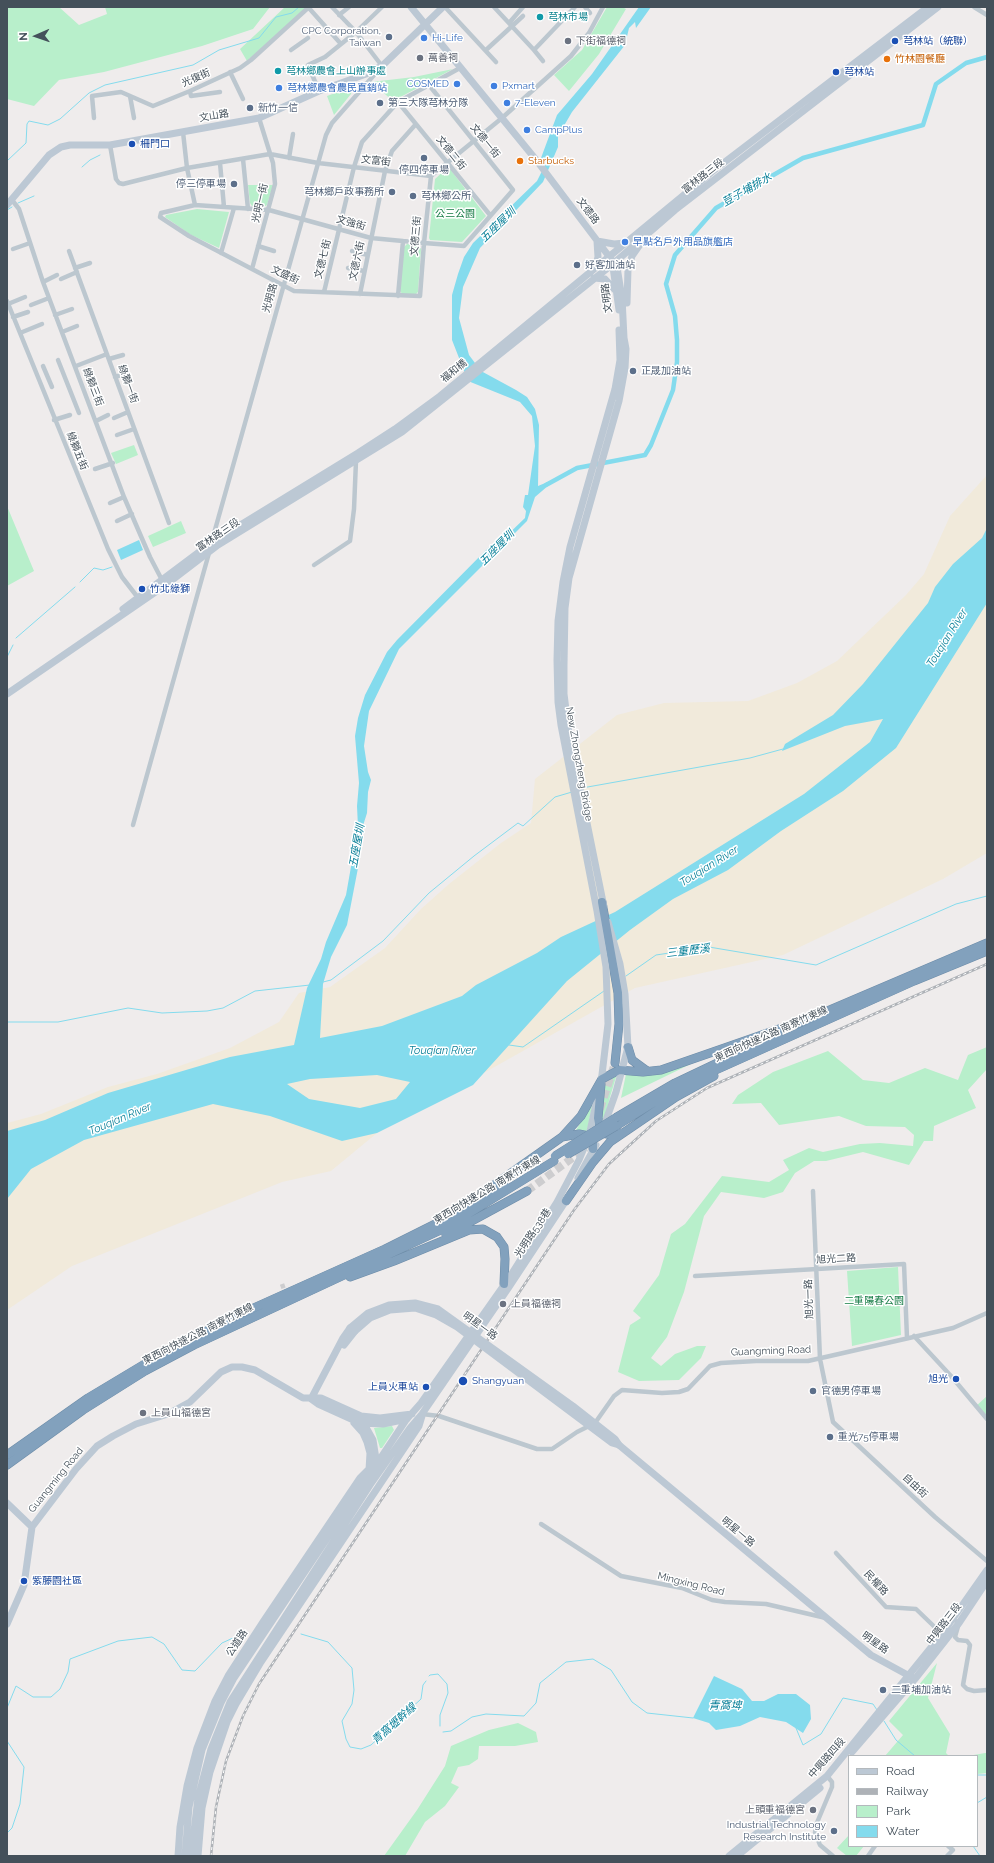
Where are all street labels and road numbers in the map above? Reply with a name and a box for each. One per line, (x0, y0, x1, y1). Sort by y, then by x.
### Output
street label: 光復街 (180, 66, 212, 90)
street label: 文山路 (198, 107, 230, 125)
street label: 文德一街 (468, 122, 502, 160)
street label: 文德二街 (434, 134, 468, 172)
street label: 文富街 (360, 153, 392, 169)
street label: 富林路三段 (680, 156, 726, 196)
street label: 光明一街 (250, 182, 270, 224)
street label: 文德路 (574, 195, 602, 227)
street label: 文強街 (335, 213, 367, 233)
street label: 文德三街 (408, 216, 424, 256)
street label: 文德七街 (312, 238, 334, 280)
street label: 文德六街 (347, 240, 367, 282)
street label: 文盛街 (269, 263, 301, 287)
street label: 光明路 (260, 282, 280, 314)
street label: 文明路 (599, 282, 615, 314)
street label: 福和橋 (439, 357, 469, 385)
street label: 綠獅一街 (116, 363, 140, 405)
street label: 綠獅三街 (80, 366, 106, 408)
street label: 綠獅五街 (64, 430, 90, 472)
street label: 富林路三段 (194, 516, 242, 554)
street label: New Zhongzheng Bridge (563, 706, 595, 822)
street label: 東西向快速公路 南寮竹東線 (713, 1004, 829, 1064)
street label: 東西向快速公路 南寮竹東線 (431, 1153, 543, 1227)
street label: 光明路538巷 (512, 1206, 554, 1260)
street label: 旭光二路 (816, 1252, 856, 1266)
street label: 旭光一路 (802, 1279, 816, 1319)
street label: 東西向快速公路 南寮竹東線 (141, 1301, 255, 1367)
street label: 明星一路 (460, 1309, 500, 1343)
street label: Guangming Road (731, 1344, 811, 1358)
street label: Guangming Road (26, 1445, 86, 1515)
street label: 自由街 (900, 1471, 930, 1501)
street label: 明星一路 (719, 1515, 757, 1549)
street label: 民權路 (861, 1568, 891, 1598)
street label: Mingxing Road (656, 1570, 726, 1598)
street label: 中興路三段 (924, 1601, 964, 1647)
street label: 公道路 (224, 1627, 250, 1659)
street label: 明星路 (859, 1629, 891, 1657)
street label: 中興路四段 (806, 1735, 848, 1781)

